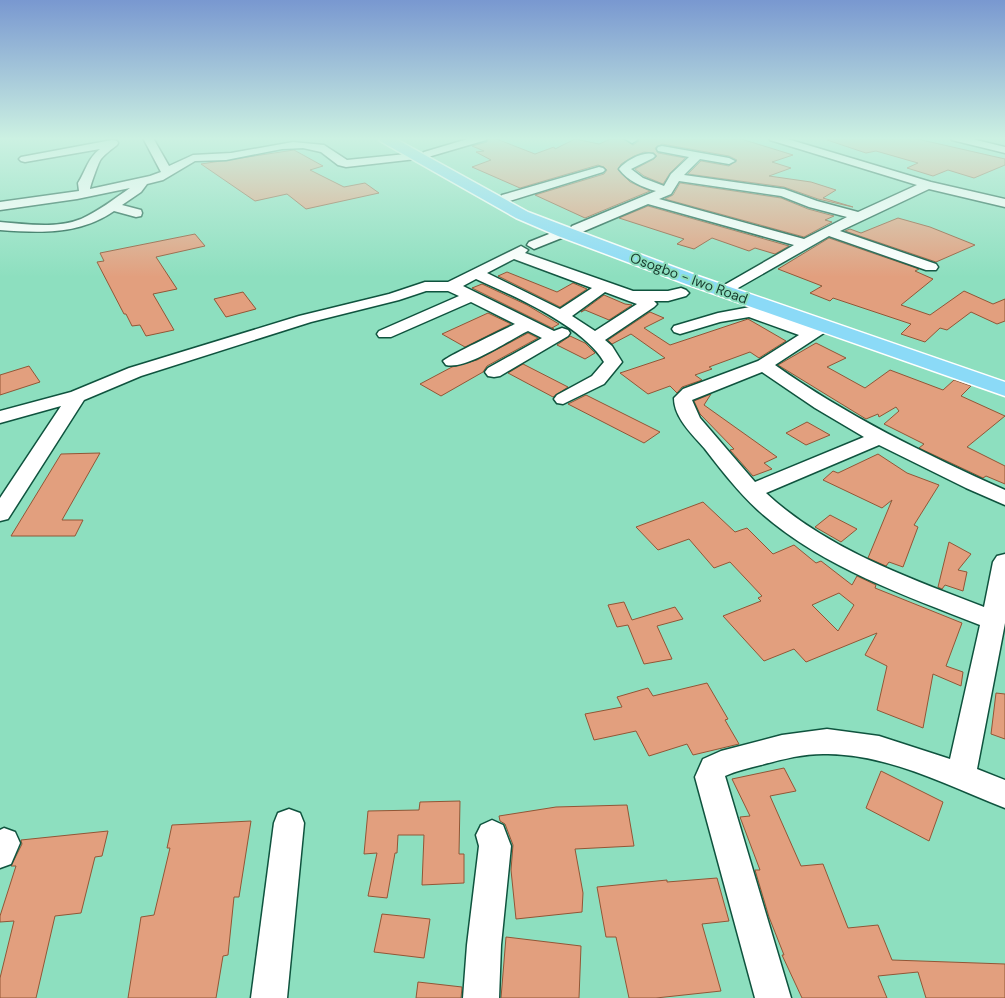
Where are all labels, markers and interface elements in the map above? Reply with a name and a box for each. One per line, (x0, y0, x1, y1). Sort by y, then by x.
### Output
street label: Osogbo - Iwo Road (628, 248, 750, 308)

